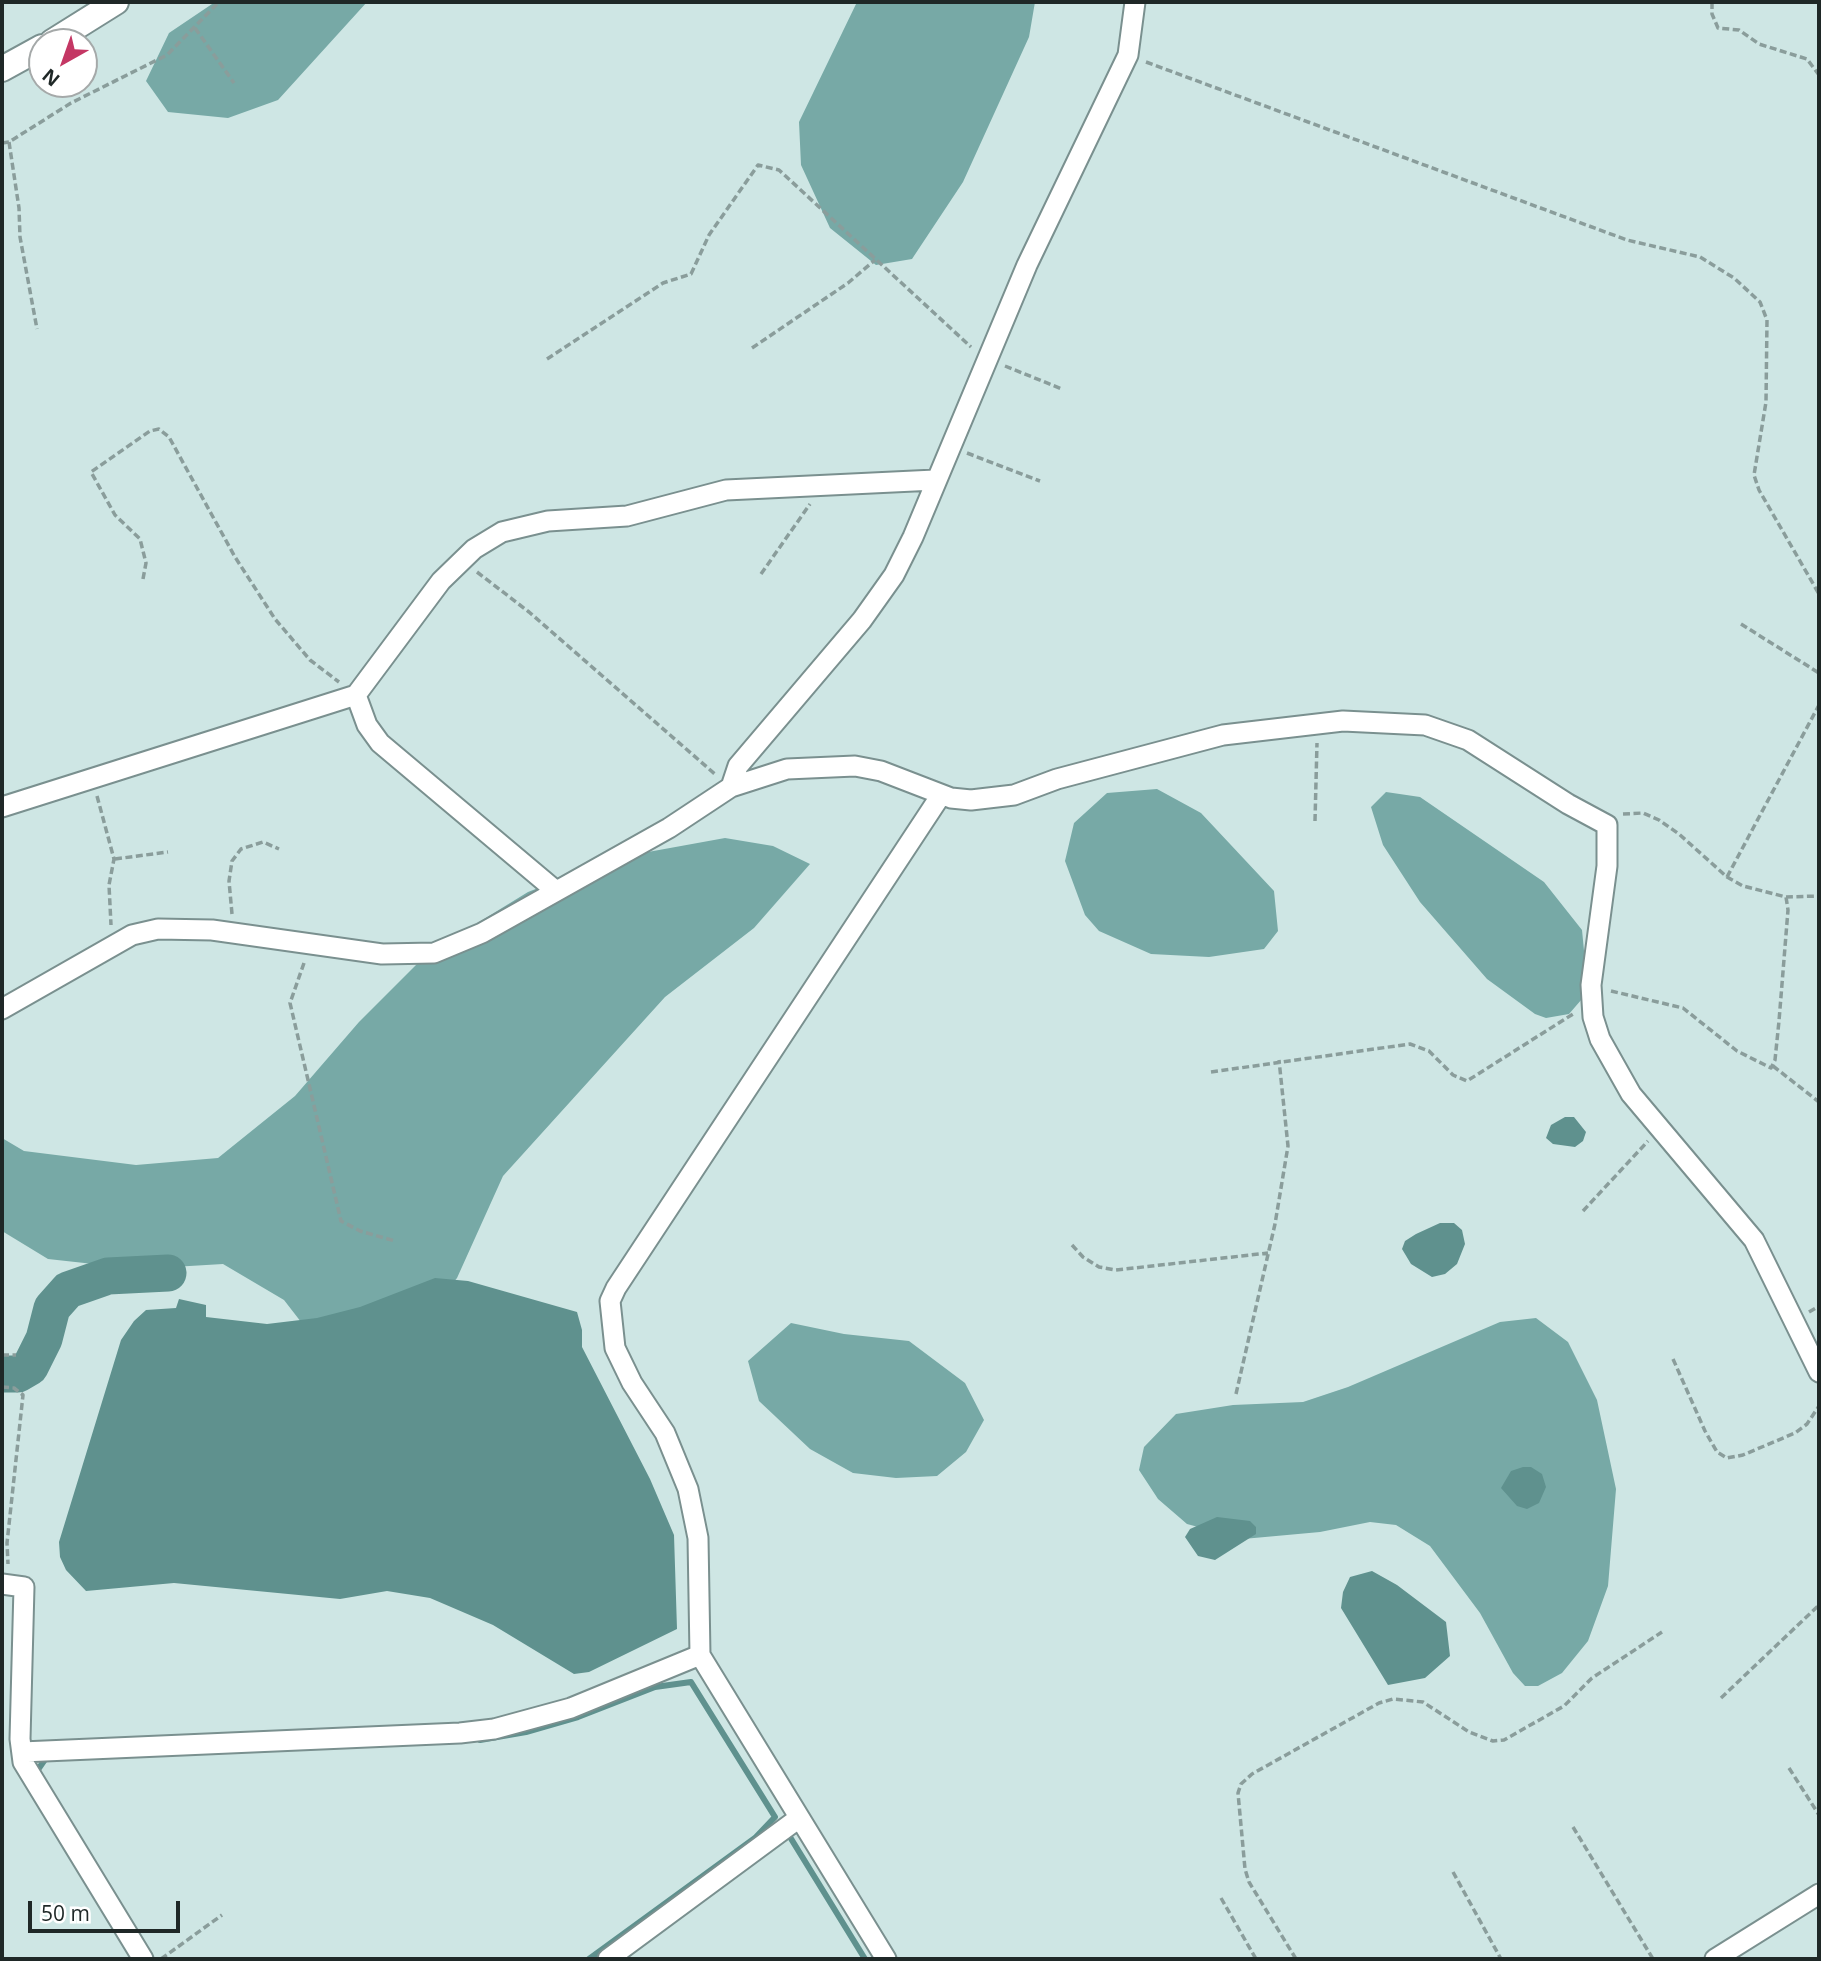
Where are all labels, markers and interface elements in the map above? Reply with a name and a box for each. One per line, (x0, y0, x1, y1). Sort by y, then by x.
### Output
north arrow (28, 28, 98, 98)
text: N (37, 63, 65, 92)
scale bar (32, 1888, 184, 1932)
text: 50 m (41, 1899, 90, 1927)

